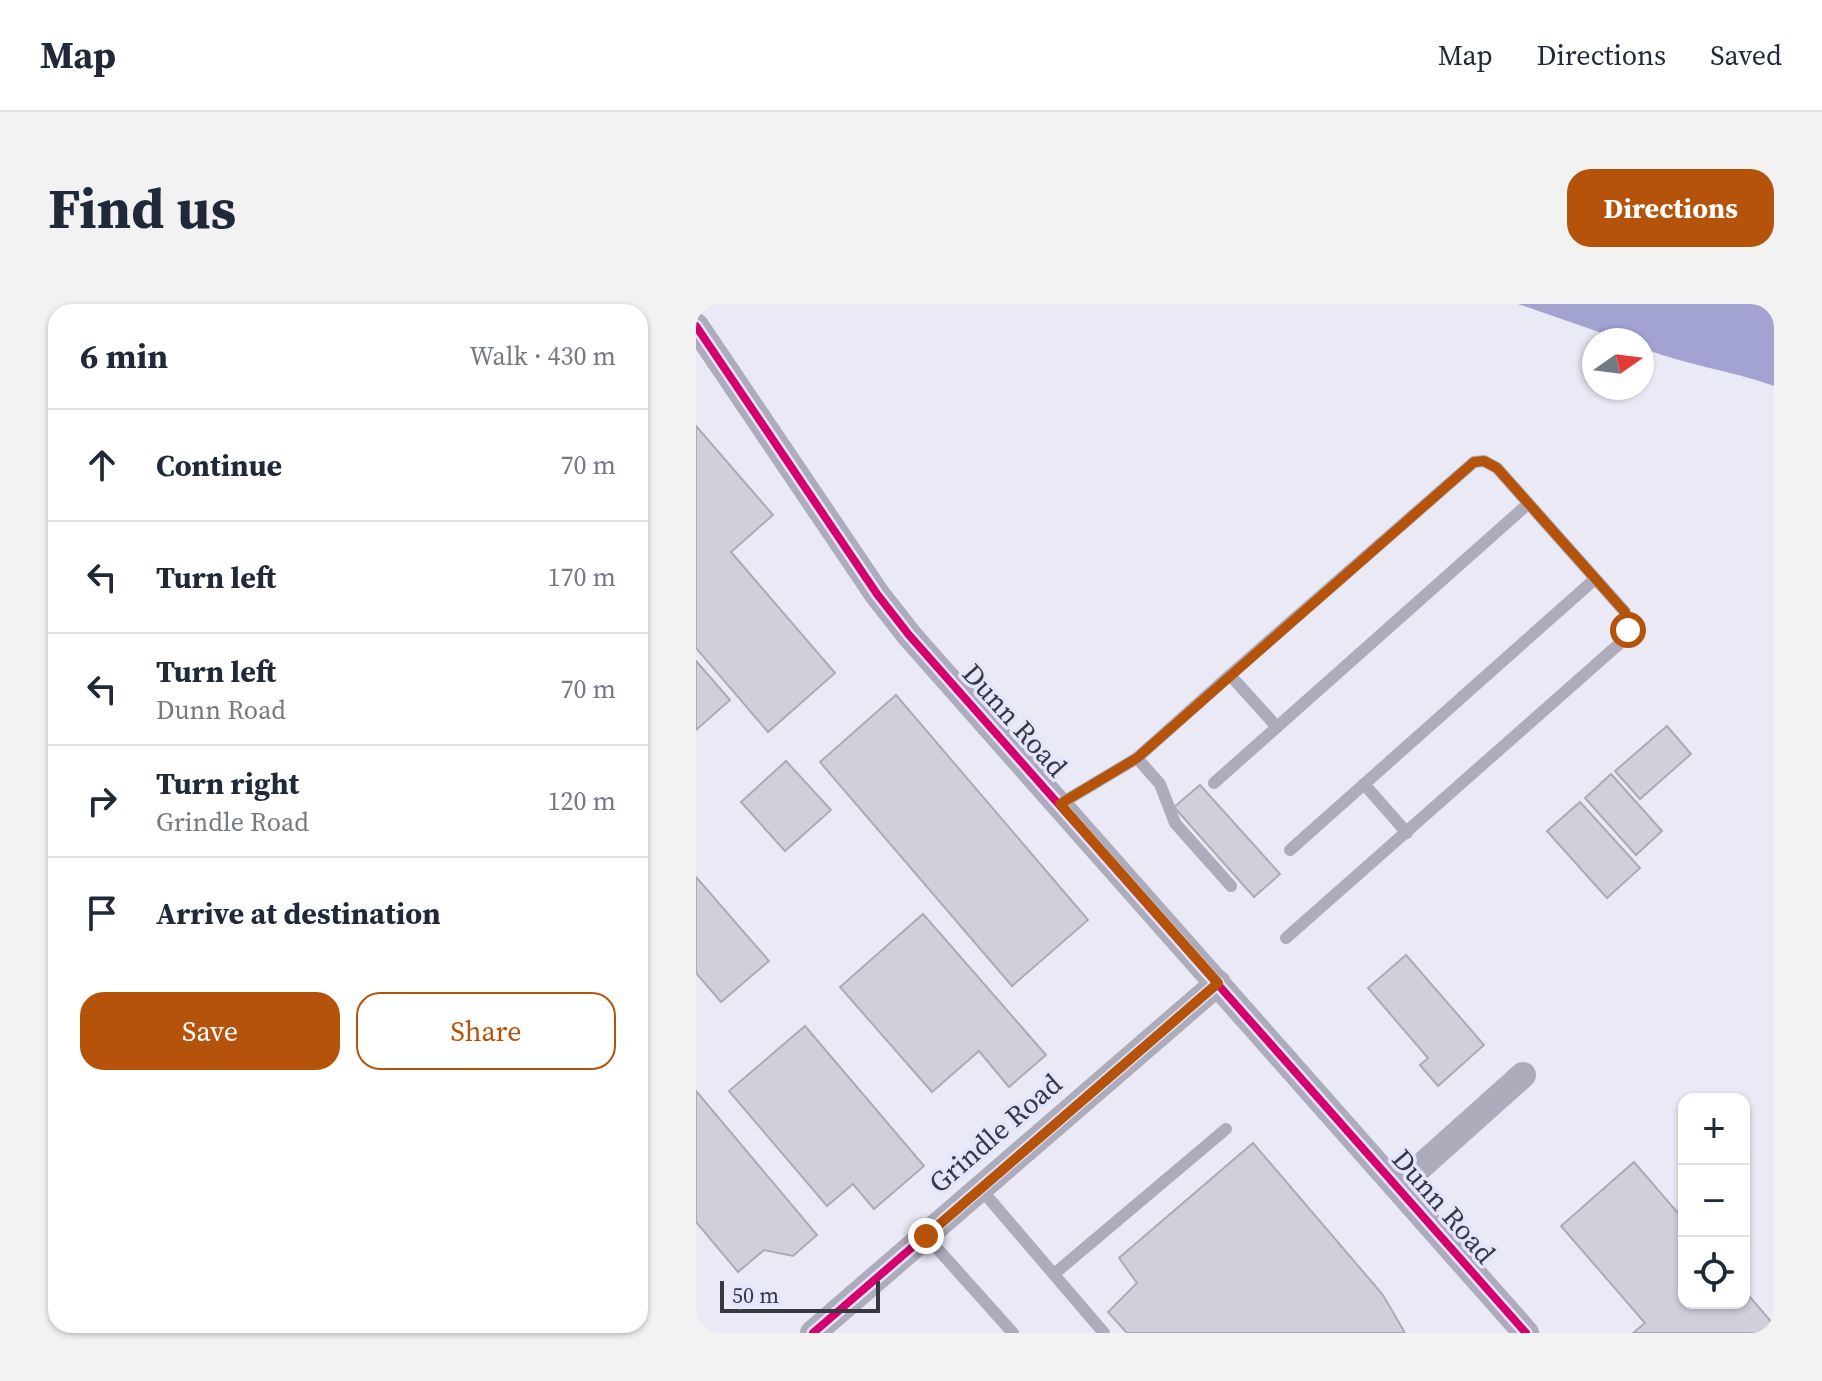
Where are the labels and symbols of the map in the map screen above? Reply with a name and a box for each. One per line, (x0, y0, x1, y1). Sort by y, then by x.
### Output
north arrow (1582, 328, 1654, 400)
route start (1610, 612, 1646, 648)
street label: Dunn Road (954, 655, 1076, 785)
street label: Grindle Road (920, 1065, 1070, 1201)
street label: Dunn Road (1384, 1141, 1504, 1271)
route end (908, 1218, 944, 1254)
scale bar (720, 1277, 880, 1313)

